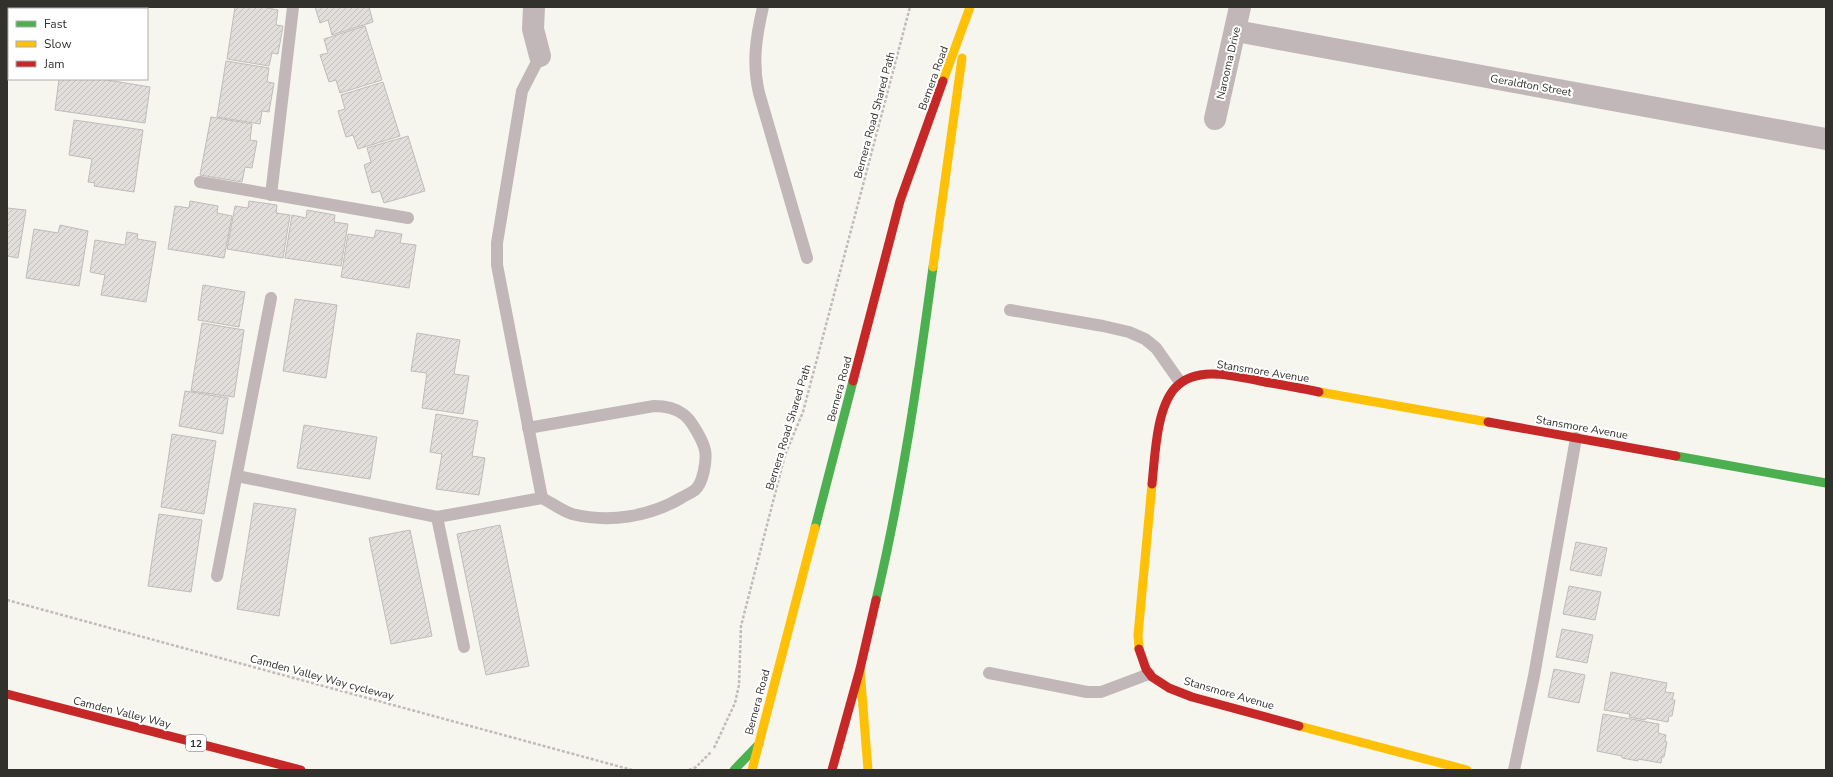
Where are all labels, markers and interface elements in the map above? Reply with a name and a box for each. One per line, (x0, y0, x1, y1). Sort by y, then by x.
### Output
legend (8, 8, 148, 80)
text: Fast (44, 16, 67, 32)
street label: Narooma Drive (1213, 25, 1244, 101)
text: Slow (44, 36, 72, 52)
street label: Bernera Road (915, 44, 952, 112)
street label: Bernera Road Shared Path (850, 50, 899, 180)
text: Jam (43, 56, 65, 72)
street label: Geraldton Street (1489, 71, 1573, 100)
street label: Bernera Road (824, 355, 855, 424)
street label: Stansmore Avenue (1216, 357, 1310, 386)
street label: Bernera Road Shared Path (762, 362, 815, 492)
street label: Stansmore Avenue (1535, 412, 1629, 443)
street label: Camden Valley Way cycleway (248, 651, 396, 704)
street label: Bernera Road (742, 668, 773, 737)
street label: Stansmore Avenue (1182, 673, 1276, 714)
street label: Camden Valley Way (71, 693, 173, 732)
road number: 12 (186, 735, 206, 751)

